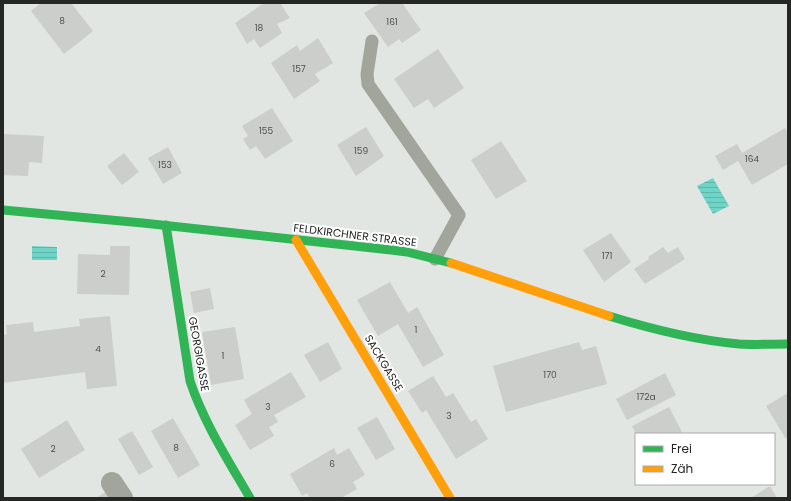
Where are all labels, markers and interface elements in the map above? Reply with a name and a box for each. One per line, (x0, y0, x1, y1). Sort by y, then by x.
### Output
house number: 8 (59, 15, 65, 27)
house number: 161 (386, 16, 398, 28)
house number: 18 (255, 22, 264, 34)
house number: 157 (292, 63, 306, 75)
house number: 155 (259, 125, 273, 137)
house number: 159 (354, 145, 368, 157)
house number: 164 (745, 153, 759, 165)
house number: 153 (158, 159, 172, 171)
street label: FELDKIRCHNER STRASSE (293, 220, 417, 250)
house number: 171 (602, 250, 612, 262)
house number: 2 (100, 268, 106, 280)
street label: GEORGIGASSE (185, 316, 213, 392)
house number: 1 (415, 324, 418, 336)
street label: SACKGASSE (361, 332, 407, 394)
house number: 4 (95, 343, 101, 355)
house number: 1 (222, 350, 225, 362)
house number: 170 (543, 369, 557, 381)
house number: 172a (636, 391, 656, 403)
house number: 3 (265, 401, 271, 413)
house number: 3 (446, 410, 452, 422)
legend (635, 433, 775, 485)
text: Frei (671, 440, 692, 457)
house number: 8 (173, 442, 179, 454)
house number: 2 (50, 443, 56, 455)
house number: 6 (329, 458, 335, 470)
text: Zäh (671, 460, 693, 477)

